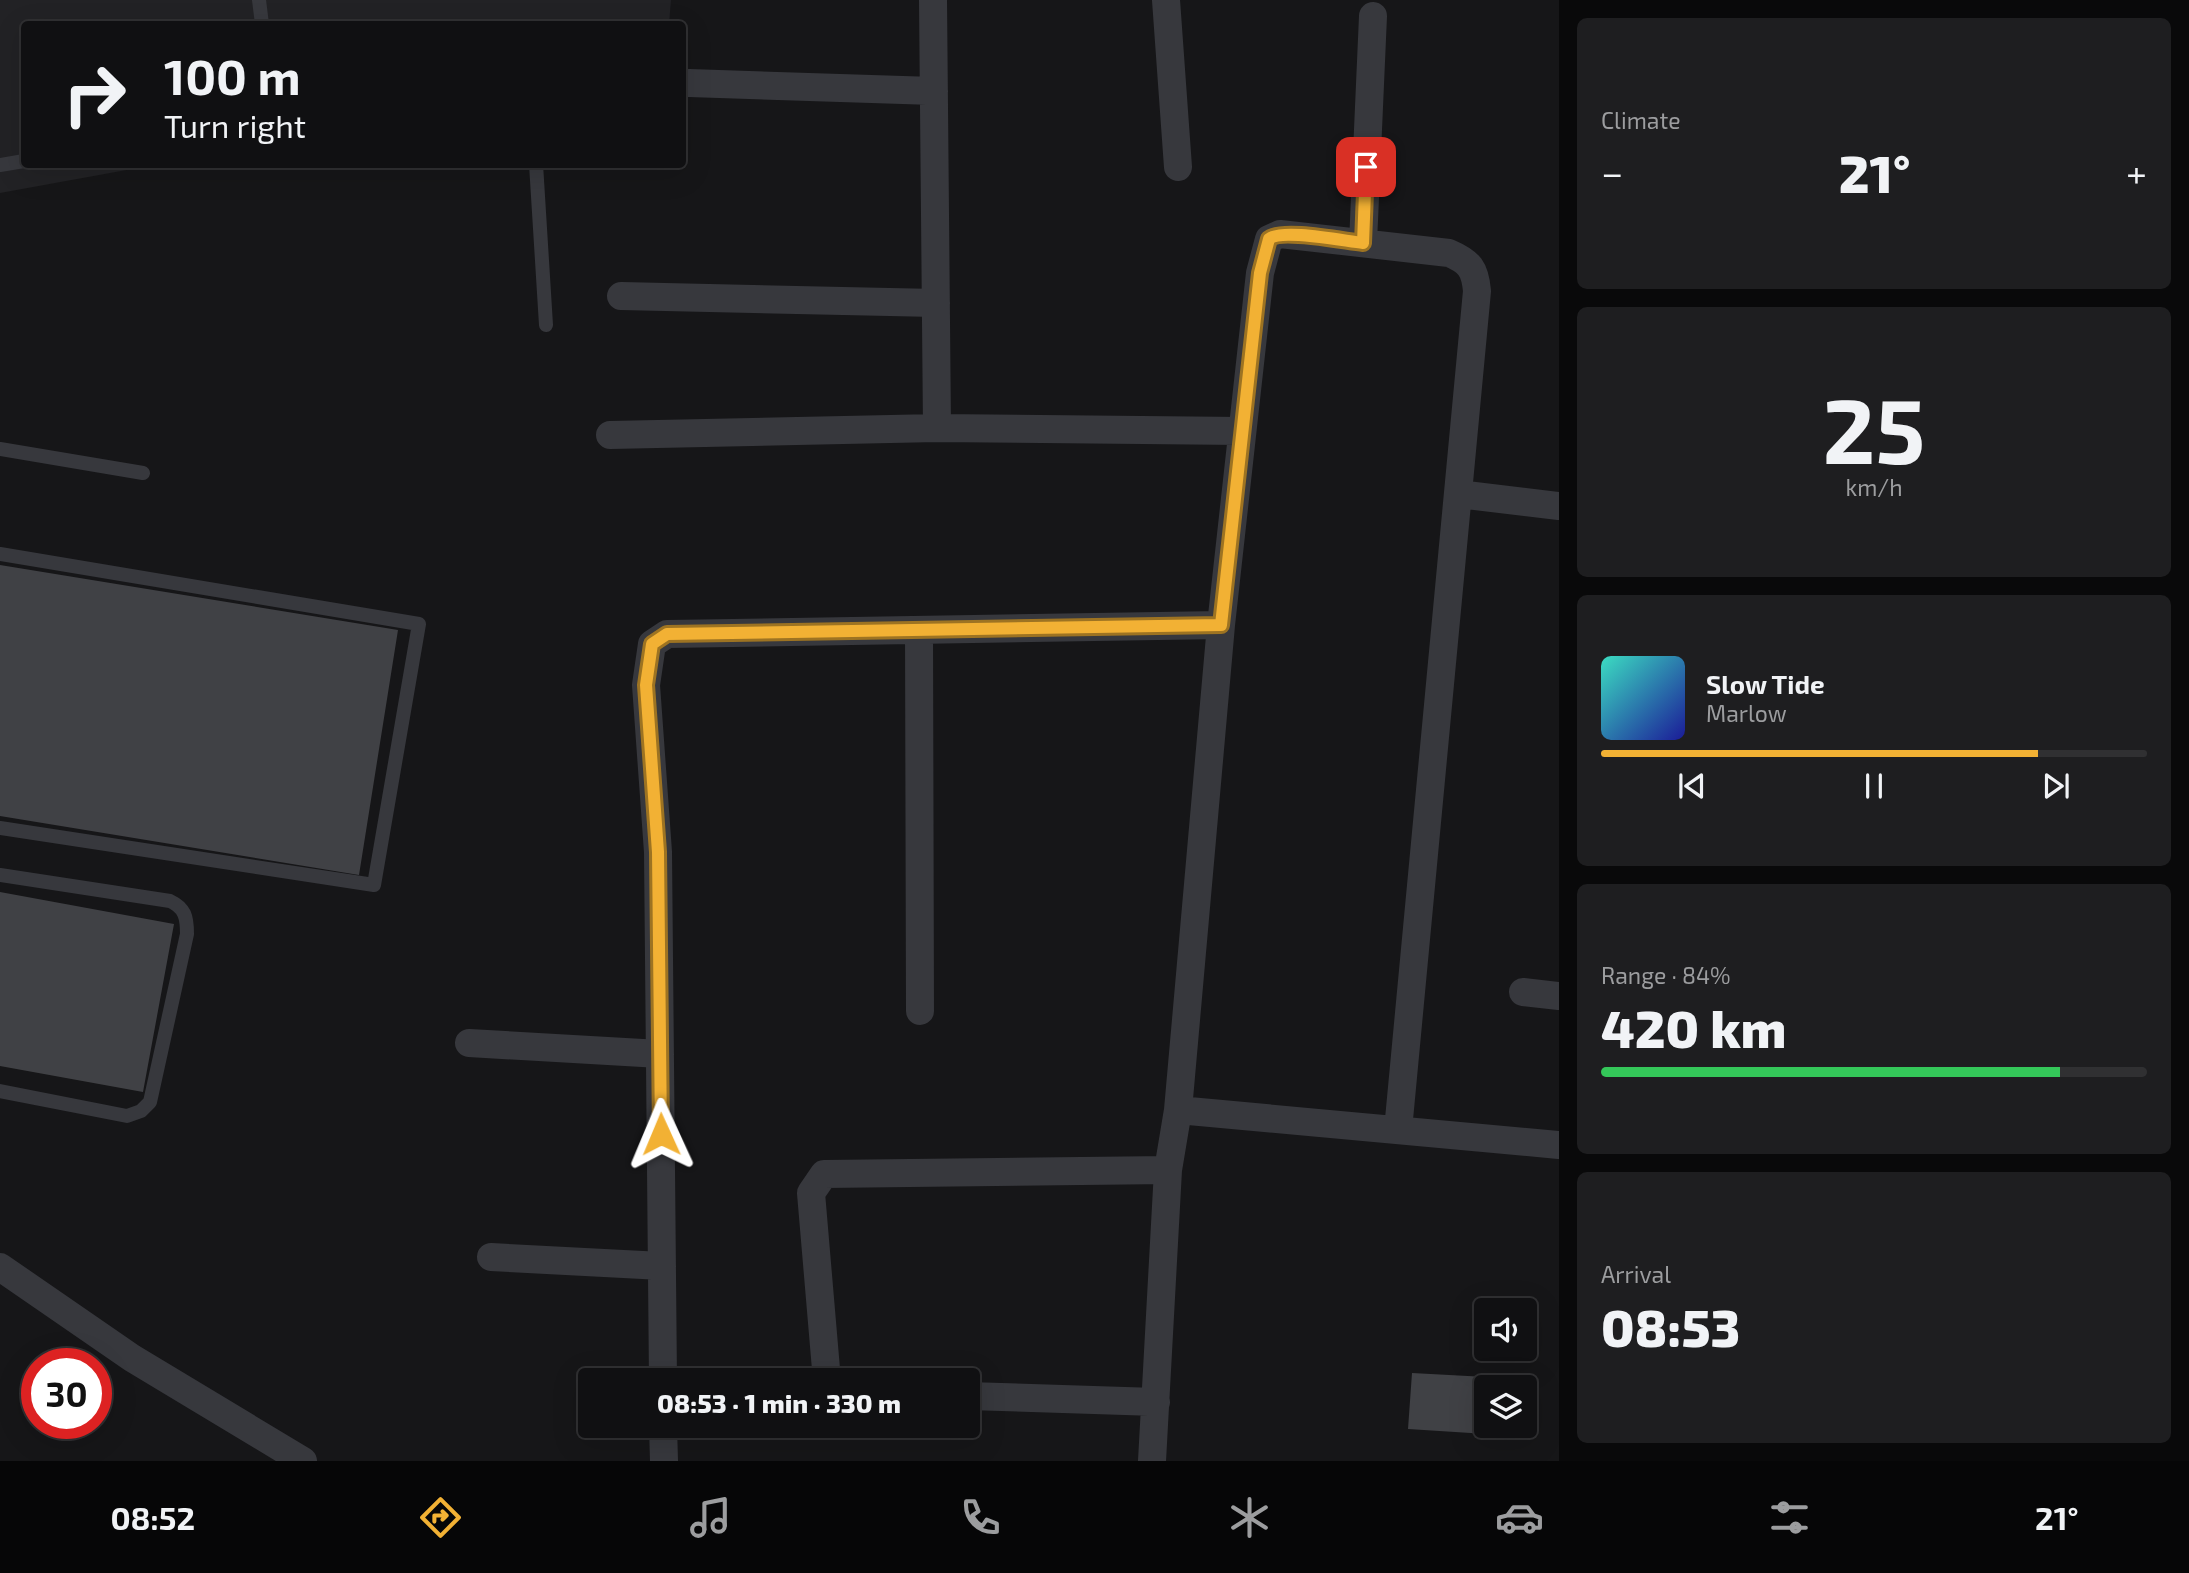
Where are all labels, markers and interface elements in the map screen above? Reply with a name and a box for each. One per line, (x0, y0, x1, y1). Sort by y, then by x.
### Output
text: 100 m (164, 46, 301, 105)
icon: right (49, 49, 140, 140)
text: Turn right (164, 106, 306, 144)
text: Climate (1601, 106, 1681, 134)
pin (1336, 137, 1396, 197)
text: 21° (1839, 141, 1910, 203)
icon: arrive (1347, 148, 1385, 186)
text: − (1601, 149, 1623, 195)
text: + (2126, 149, 2147, 195)
text: 25 (1822, 373, 1926, 482)
text: km/h (1845, 473, 1903, 501)
text: Slow Tide (1706, 668, 1825, 699)
text: Marlow (1706, 699, 1787, 727)
icon: previous (1673, 767, 1711, 805)
icon: pause (1855, 767, 1893, 805)
icon: next (2037, 767, 2075, 805)
text: Range · 84% (1601, 961, 1731, 989)
text: 420 km (1601, 996, 1787, 1058)
position arrow (624, 1097, 698, 1171)
text: Arrival (1601, 1260, 1671, 1288)
text: 08:53 (1601, 1295, 1740, 1357)
map controls (1474, 1298, 1537, 1438)
button: sound (1474, 1298, 1537, 1361)
speed limit sign: 30 (21, 1348, 112, 1439)
button: layers (1474, 1375, 1537, 1438)
text: 08:53 · 1 min · 330 m (657, 1387, 901, 1418)
icon: directions (416, 1493, 465, 1542)
icon: music (686, 1493, 735, 1542)
icon: phone (956, 1493, 1005, 1542)
icon: climate (1225, 1493, 1274, 1542)
icon: car (1495, 1493, 1544, 1542)
icon: filters (1765, 1493, 1814, 1542)
text: 08:52 (110, 1498, 195, 1536)
text: 21° (2035, 1498, 2078, 1536)

